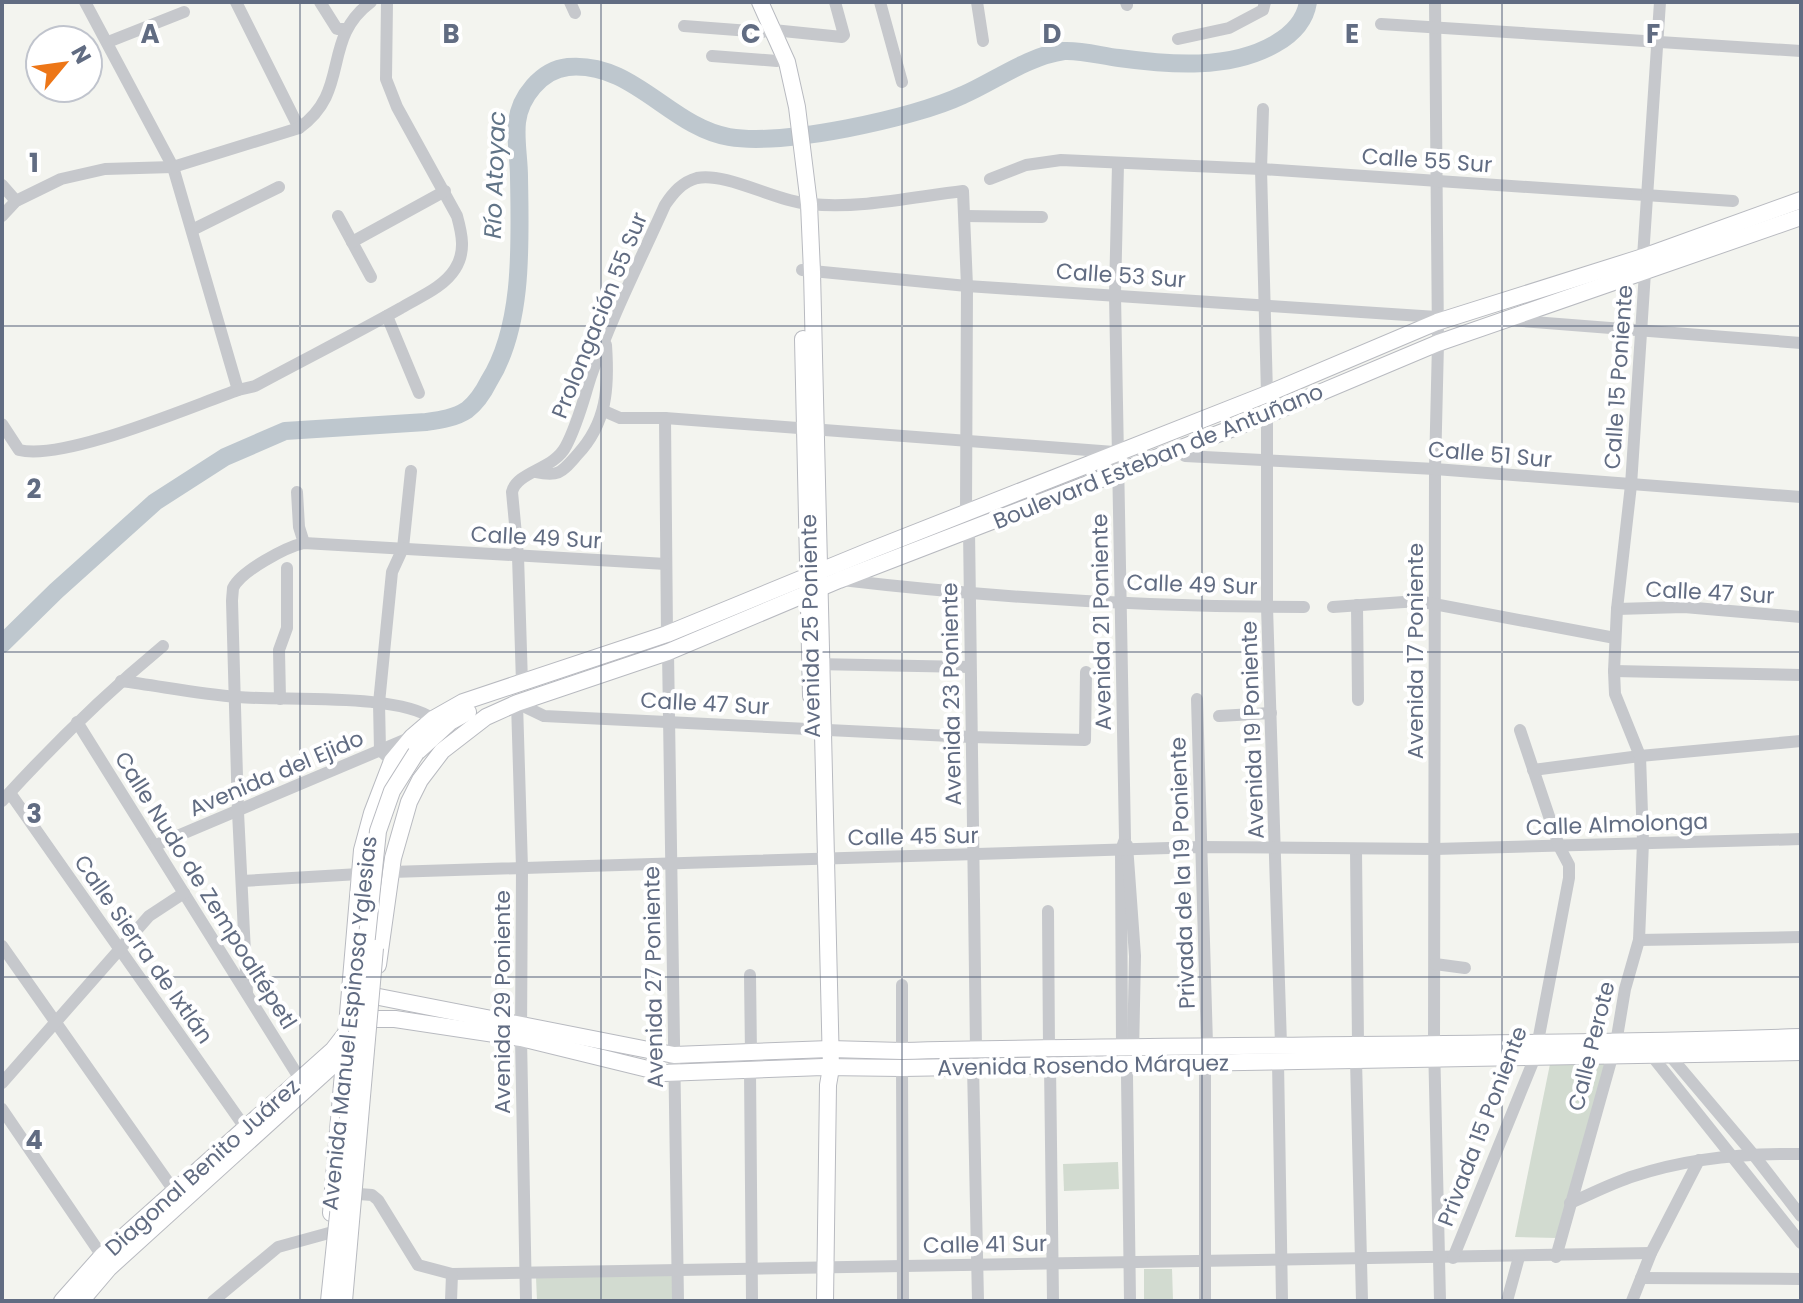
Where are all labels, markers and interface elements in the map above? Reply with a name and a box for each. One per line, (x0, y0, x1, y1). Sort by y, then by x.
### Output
text: A (140, 16, 160, 52)
text: B (442, 16, 460, 52)
text: C (741, 16, 761, 52)
text: D (1043, 16, 1062, 52)
text: E (1345, 16, 1359, 52)
text: F (1646, 16, 1660, 52)
north arrow (24, 24, 104, 104)
text: N (63, 40, 99, 69)
water label: Río Atoyac (476, 111, 513, 239)
street label: Calle 55 Sur (1361, 140, 1493, 181)
text: 1 (29, 145, 39, 181)
street label: Prolongación 55 Sur (544, 207, 655, 423)
street label: Calle 53 Sur (1055, 256, 1187, 295)
street label: Calle 15 Poniente (1597, 284, 1640, 470)
street label: Boulevard Esteban de Antuñano (989, 376, 1328, 537)
street label: Calle 51 Sur (1427, 434, 1553, 475)
text: 2 (27, 471, 42, 507)
street label: Avenida 21 Poniente (1084, 513, 1119, 731)
street label: Avenida 25 Poniente (793, 514, 828, 738)
street label: Calle 49 Sur (470, 519, 602, 556)
street label: Avenida 17 Poniente (1400, 543, 1431, 759)
street label: Calle 49 Sur (1126, 567, 1258, 602)
street label: Calle 47 Sur (1645, 574, 1775, 611)
street label: Avenida 23 Poniente (934, 582, 969, 806)
street label: Avenida 19 Poniente (1233, 620, 1272, 840)
street label: Calle 47 Sur (640, 685, 770, 722)
street label: Avenida del Ejido (184, 723, 368, 824)
street label: Privada de la 19 Poniente (1162, 736, 1203, 1010)
street label: Calle Nudo de Zempoaltépetl (107, 746, 304, 1035)
text: 3 (26, 796, 42, 832)
street label: Calle Almolonga (1525, 806, 1709, 843)
street label: Calle 45 Sur (847, 820, 979, 853)
street label: Avenida Manuel Espinosa Yglesias (314, 834, 385, 1212)
street label: Calle Sierra de Ixtlán (67, 849, 221, 1050)
street label: Avenida 27 Poniente (636, 866, 671, 1088)
street label: Avenida 29 Poniente (487, 890, 518, 1114)
street label: Calle Perote (1560, 978, 1623, 1114)
street label: Privada 15 Poniente (1430, 1022, 1535, 1231)
street label: Avenida Rosendo Márquez (937, 1047, 1229, 1084)
street label: Diagonal Benito Juárez (98, 1072, 306, 1263)
text: 4 (25, 1122, 43, 1158)
street label: Calle 41 Sur (923, 1228, 1047, 1261)

